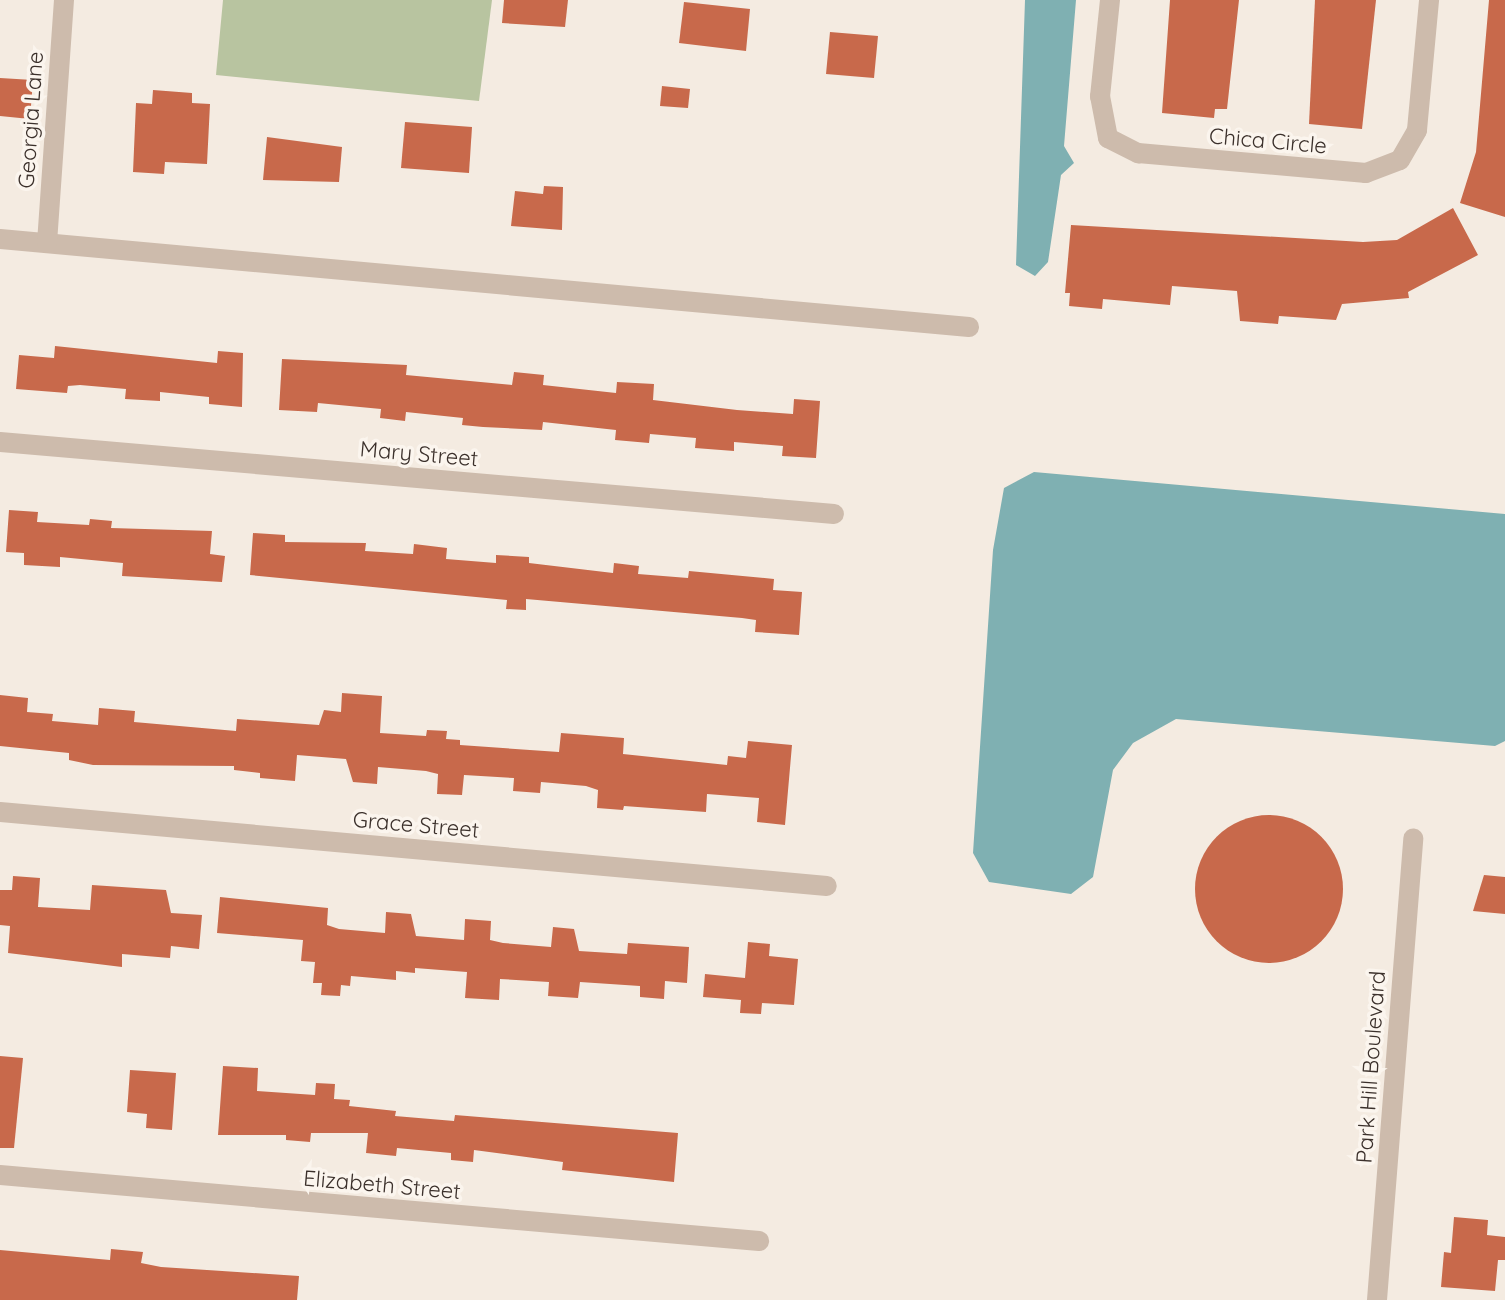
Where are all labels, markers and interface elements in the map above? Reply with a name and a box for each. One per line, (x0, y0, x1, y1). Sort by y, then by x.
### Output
street label: Georgia Lane (13, 51, 49, 189)
street label: Chica Circle (1208, 123, 1328, 159)
street label: Mary Street (359, 436, 479, 472)
street label: Grace Street (352, 806, 480, 844)
street label: Park Hill Boulevard (1351, 970, 1391, 1164)
street label: Elizabeth Street (302, 1165, 462, 1205)

